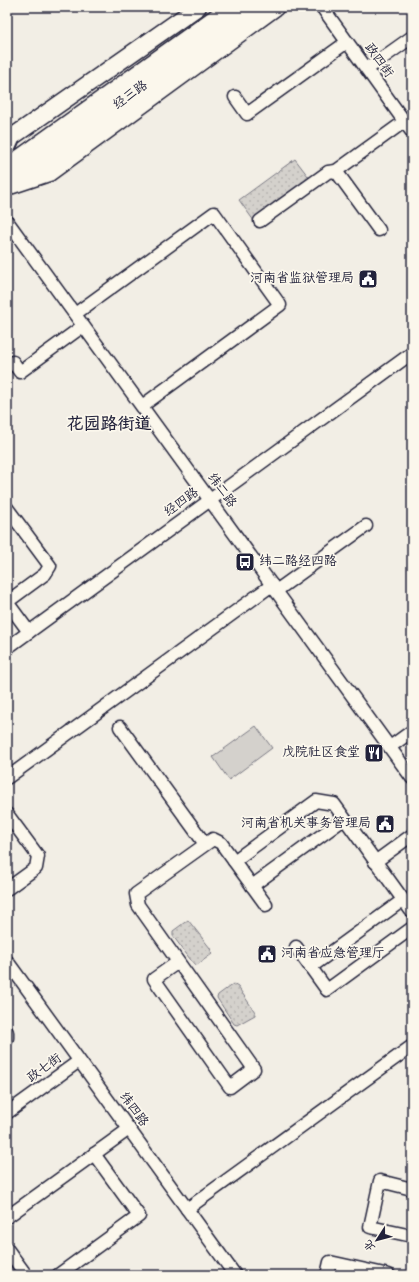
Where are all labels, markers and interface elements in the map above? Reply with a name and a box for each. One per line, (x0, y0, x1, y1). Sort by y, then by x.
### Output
street label: 政四街 (359, 40, 397, 82)
street label: 经三路 (110, 77, 152, 115)
public building icon: 河南省监狱管理局 (357, 268, 379, 290)
place label: 河南省监狱管理局 (250, 270, 354, 289)
district label: 花园路街道 (67, 414, 152, 438)
street label: 纬二路 (202, 470, 240, 512)
street label: 经四路 (161, 484, 203, 522)
bus stop icon: 纬二路经四路 (234, 551, 256, 573)
place label: 纬二路经四路 (259, 553, 337, 572)
restaurant icon: 戊院社区食堂 (363, 742, 385, 764)
place label: 戊院社区食堂 (282, 744, 360, 763)
public building icon: 河南省机关事务管理局 (374, 813, 396, 835)
place label: 河南省机关事务管理局 (241, 815, 371, 834)
public building icon: 河南省应急管理厅 (256, 943, 278, 965)
place label: 河南省应急管理厅 (281, 945, 385, 964)
street label: 政七街 (24, 1050, 66, 1088)
street label: 纬四路 (114, 1089, 152, 1131)
north arrow (357, 1220, 397, 1260)
text: 北 (361, 1236, 380, 1254)

